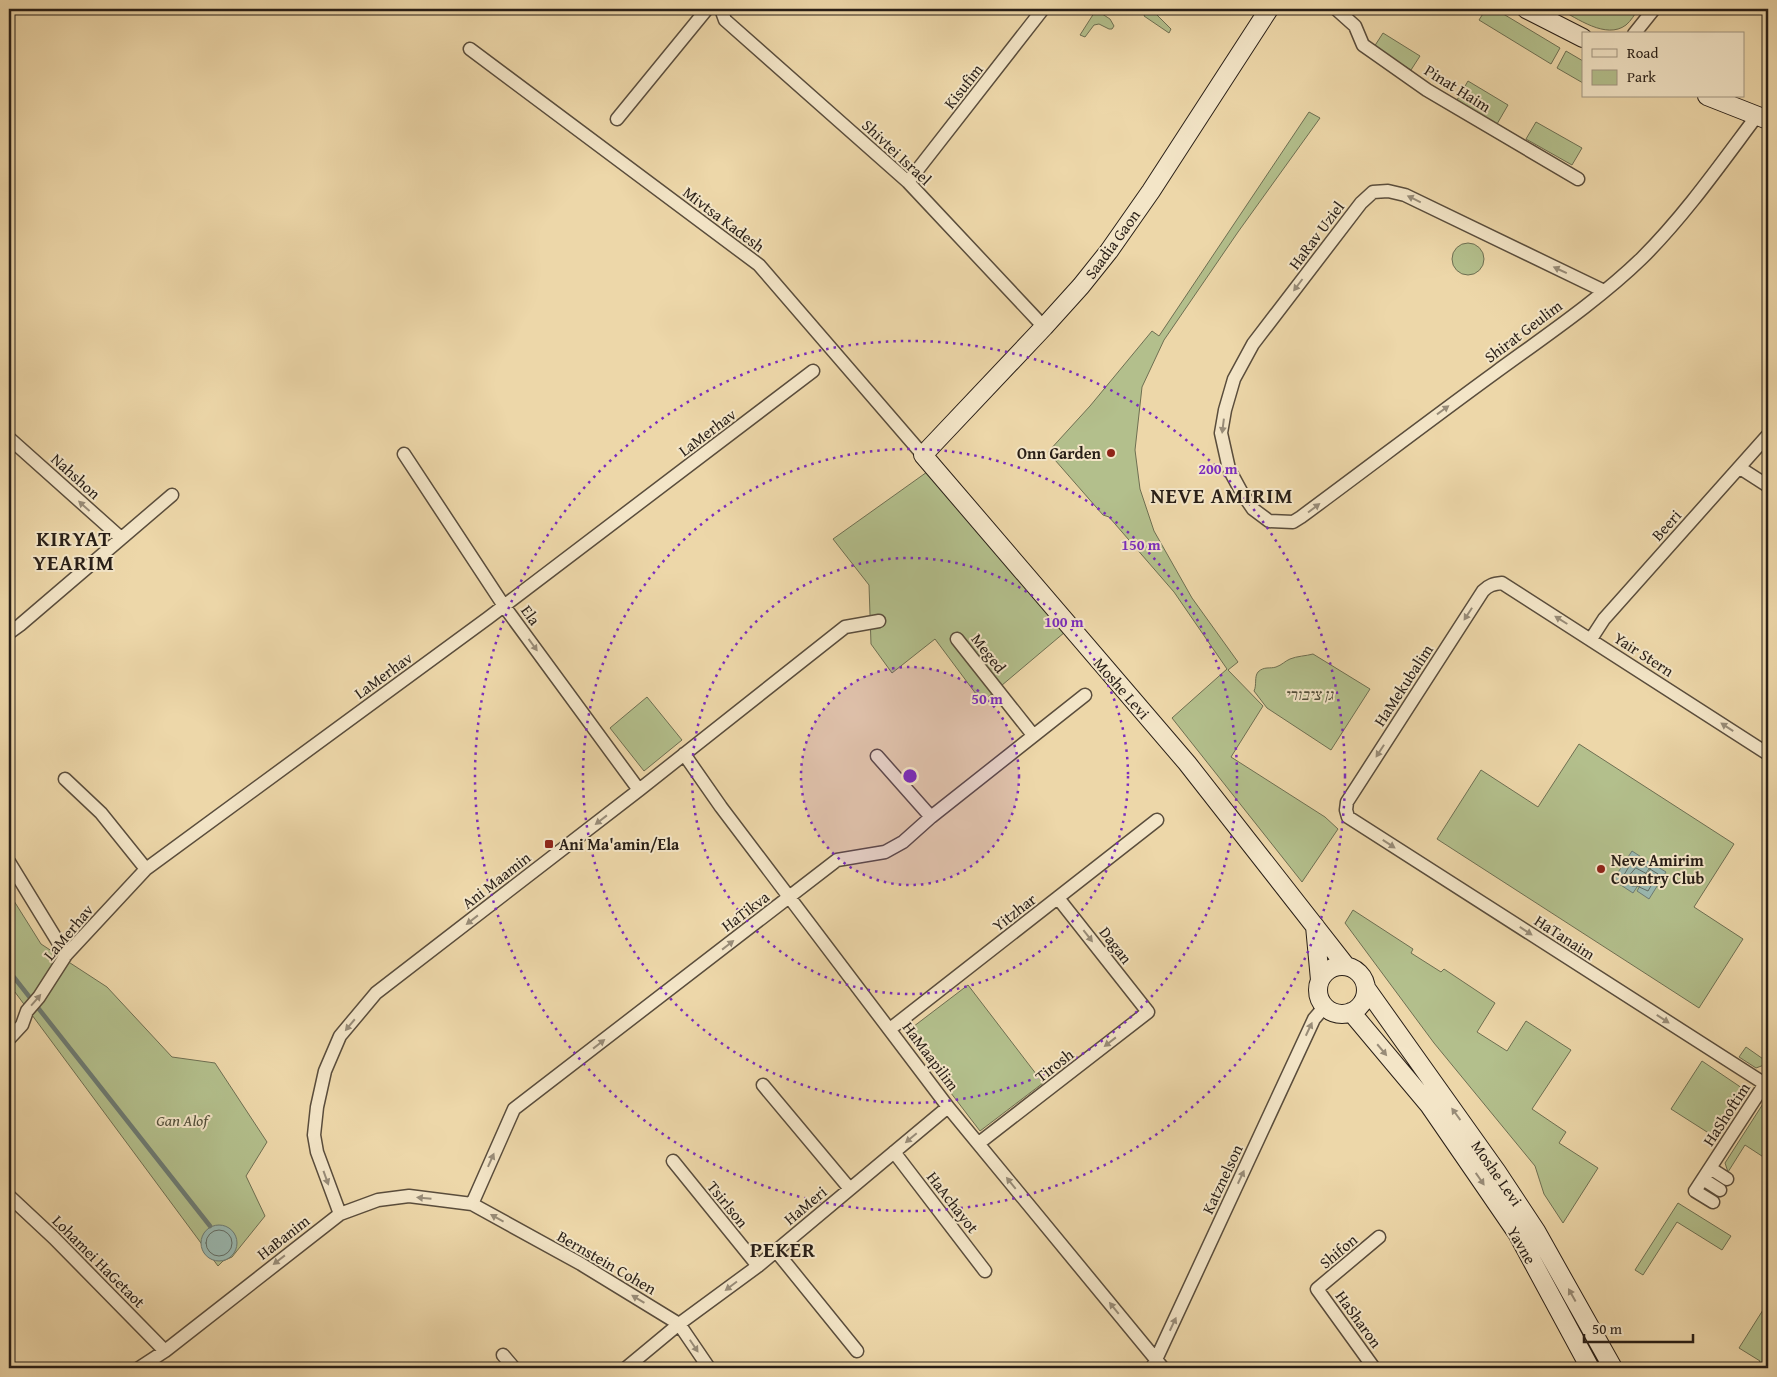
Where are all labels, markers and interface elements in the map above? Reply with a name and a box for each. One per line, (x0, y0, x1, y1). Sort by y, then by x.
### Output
legend (1582, 32, 1744, 98)
text: Road (1627, 42, 1658, 63)
street label: Kisufim (938, 58, 988, 114)
street label: Pinat Haim (1420, 58, 1496, 118)
text: Park (1627, 66, 1656, 87)
street label: Shivtei Israel (857, 113, 938, 191)
street label: Mivtsa Kadesh (678, 180, 770, 258)
street label: HaRav Uziel (1282, 195, 1350, 274)
one-way arrow (1407, 195, 1421, 203)
street label: Saadia Gaon (1078, 204, 1146, 284)
one-way arrow (1553, 266, 1567, 274)
one-way arrow (1293, 278, 1303, 292)
street label: Shirat Geulim (1479, 294, 1567, 368)
street label: LaMerhav (673, 402, 741, 462)
one-way arrow (1436, 405, 1450, 415)
one-way arrow (1219, 418, 1227, 434)
place label: Onn Garden (1017, 441, 1102, 465)
street label: Nahshon (46, 447, 106, 505)
marker: Onn Garden (1105, 447, 1117, 459)
text: 200 m (1198, 458, 1238, 479)
district label: NEVE AMIRIM (1151, 480, 1293, 511)
one-way arrow (78, 500, 91, 511)
one-way arrow (1307, 503, 1320, 514)
street label: Beeri (1645, 504, 1687, 546)
district label: KIRYAT YEARIM (33, 523, 115, 578)
text: 150 m (1121, 534, 1161, 555)
street label: Ela (515, 600, 547, 631)
one-way arrow (1463, 607, 1473, 621)
text: 100 m (1044, 611, 1084, 632)
one-way arrow (1554, 616, 1568, 625)
street label: Yair Stern (1609, 626, 1679, 682)
street label: Meged (966, 628, 1012, 678)
one-way arrow (528, 638, 538, 652)
street label: HaMekubalim (1367, 639, 1439, 731)
street label: LaMerhav (349, 646, 417, 704)
street label: Moshe Levi (1088, 652, 1156, 725)
park label: גן ציבורי (1285, 682, 1335, 706)
text: 50 m (971, 688, 1003, 709)
one-way arrow (1721, 722, 1734, 732)
one-way arrow (1375, 744, 1385, 757)
centre of rings (901, 767, 919, 785)
one-way arrow (595, 815, 608, 826)
place label: Ani Ma'amin/Ela (559, 832, 680, 856)
marker: Ani Ma'amin/Ela (543, 838, 555, 850)
one-way arrow (1382, 839, 1396, 848)
street label: Ani Maamin (457, 845, 536, 915)
place label: Neve Amirim Country Club (1611, 848, 1705, 890)
marker: Neve Amirim Country Club (1595, 863, 1607, 875)
street label: HaTikva (716, 885, 775, 937)
street label: Yitzhar (987, 887, 1041, 937)
street label: LaMerhav (37, 899, 99, 965)
street label: HaTanaim (1530, 908, 1600, 966)
one-way arrow (466, 914, 479, 925)
street label: Dagan (1094, 921, 1138, 969)
one-way arrow (1519, 927, 1533, 936)
one-way arrow (1083, 929, 1094, 942)
one-way arrow (721, 939, 734, 950)
one-way arrow (30, 994, 42, 1006)
one-way arrow (1656, 1014, 1669, 1024)
street label: HaMaapilim (897, 1016, 965, 1096)
one-way arrow (344, 1019, 355, 1032)
one-way arrow (1305, 1022, 1313, 1036)
one-way arrow (1104, 1036, 1117, 1047)
one-way arrow (592, 1038, 605, 1049)
street label: Tirosh (1030, 1042, 1078, 1088)
one-way arrow (1376, 1043, 1387, 1056)
street label: HaShoftim (1696, 1077, 1756, 1151)
one-way arrow (1451, 1107, 1461, 1121)
park label: Gan Alof (156, 1108, 211, 1132)
one-way arrow (905, 1132, 917, 1143)
street label: Moshe Levi (1466, 1135, 1529, 1211)
street label: Katznelson (1195, 1140, 1249, 1218)
one-way arrow (488, 1153, 496, 1167)
street label: HaAchayot (921, 1166, 985, 1238)
one-way arrow (1237, 1170, 1245, 1184)
one-way arrow (323, 1171, 330, 1186)
one-way arrow (1475, 1172, 1485, 1186)
street label: Tsirlson (702, 1175, 754, 1233)
one-way arrow (1006, 1176, 1017, 1189)
street label: HaMeri (778, 1179, 832, 1230)
one-way arrow (415, 1193, 431, 1201)
street label: Lohamei HaGetaot (47, 1209, 151, 1313)
street label: HaBanim (251, 1209, 315, 1265)
one-way arrow (489, 1214, 504, 1222)
street label: Yavne (1501, 1221, 1543, 1269)
street label: Bernstein Cohen (553, 1224, 661, 1300)
street label: Shifon (1314, 1228, 1362, 1274)
district label: PEKER (750, 1234, 816, 1265)
one-way arrow (273, 1255, 286, 1266)
one-way arrow (725, 1280, 738, 1291)
street label: HaSharon (1330, 1285, 1388, 1353)
one-way arrow (1568, 1288, 1576, 1302)
one-way arrow (631, 1294, 644, 1303)
one-way arrow (1109, 1302, 1120, 1315)
scale bar (1584, 1312, 1693, 1344)
one-way arrow (1169, 1317, 1177, 1331)
text: 50 m (1592, 1318, 1623, 1339)
one-way arrow (689, 1339, 699, 1353)

